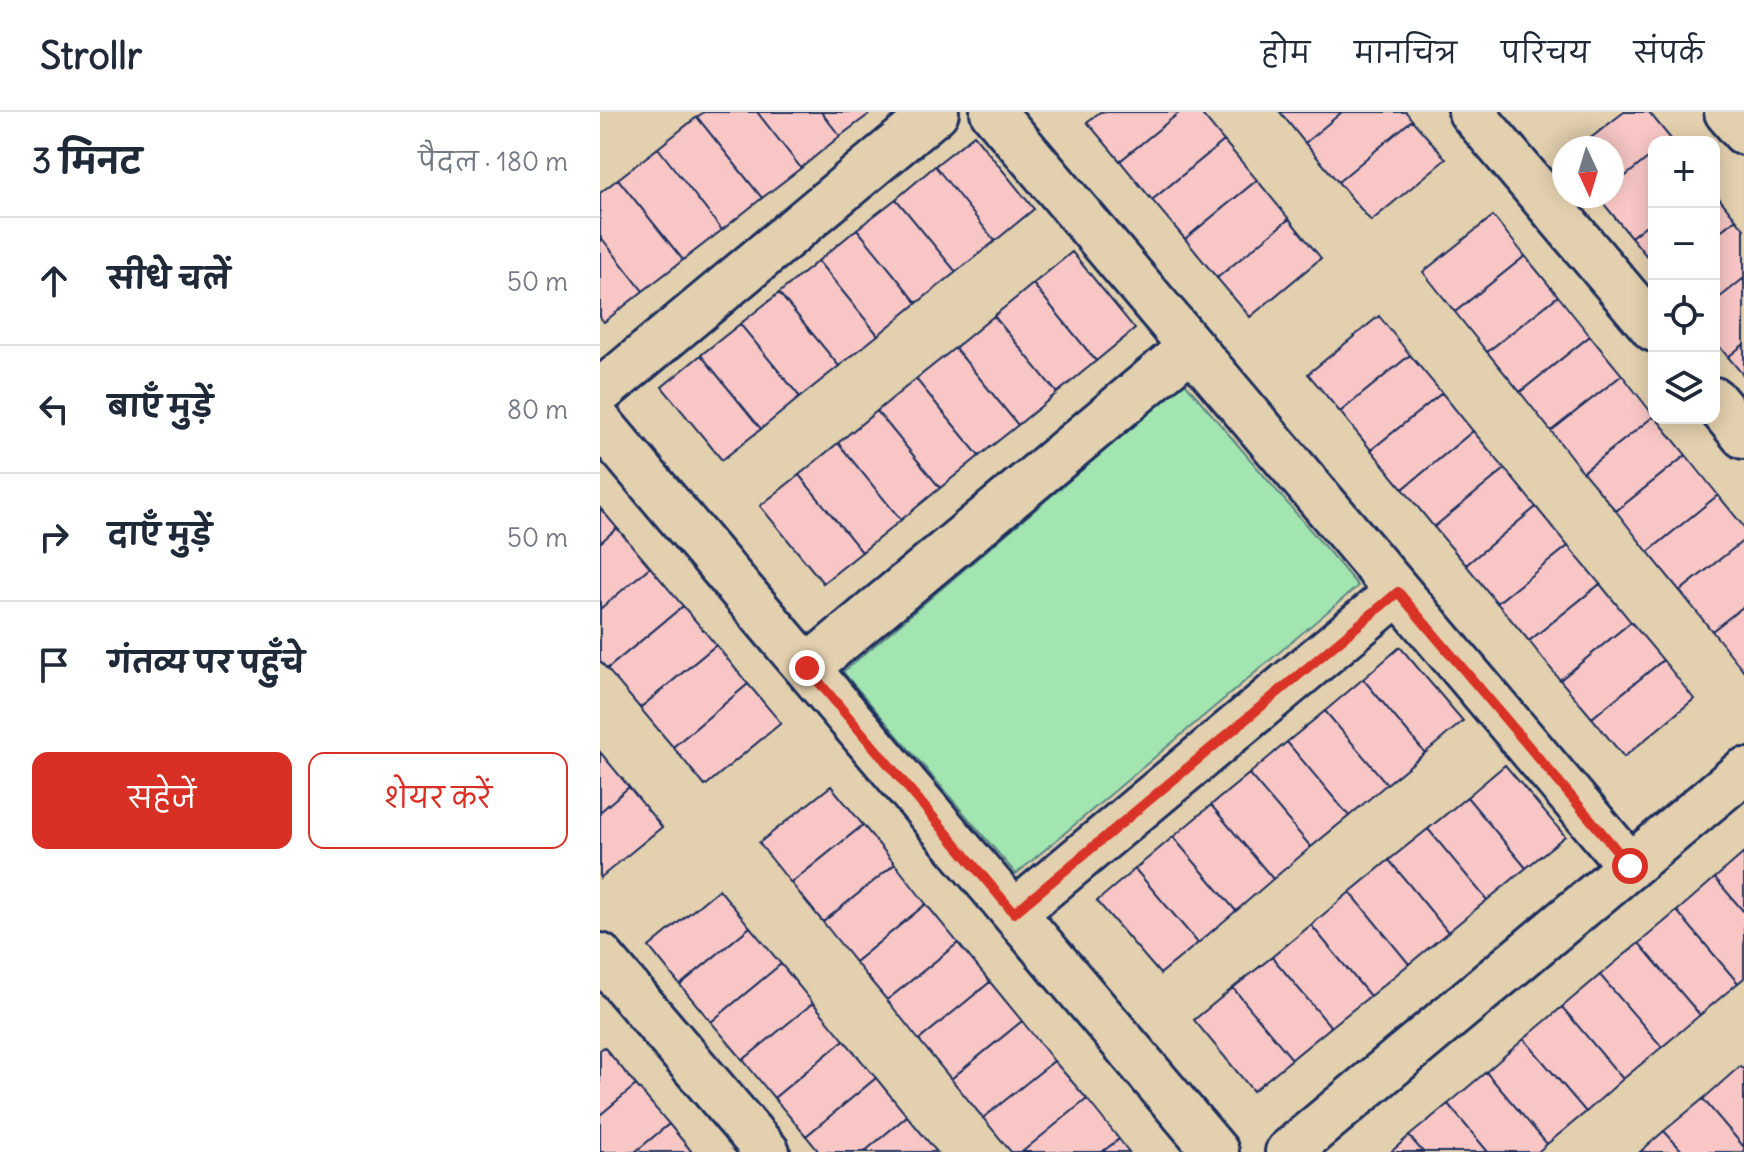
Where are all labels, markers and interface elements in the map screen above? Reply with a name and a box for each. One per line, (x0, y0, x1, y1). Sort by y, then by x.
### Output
text: Strollr (40, 32, 142, 79)
text: होम (1261, 35, 1310, 71)
text: मानचित्र (1354, 35, 1457, 71)
text: परिचय (1501, 35, 1590, 71)
text: संपर्क (1634, 35, 1704, 71)
north arrow (1552, 136, 1624, 208)
map controls (1648, 136, 1720, 424)
button: + (1648, 136, 1720, 208)
text: 3 मिनट (32, 139, 142, 182)
text: पैदल · 180 m (418, 145, 568, 178)
button: − (1648, 208, 1720, 280)
icon: ahead (32, 259, 76, 303)
text: सीधे चलें (108, 259, 230, 297)
text: 50 m (507, 265, 568, 298)
button: locate (1648, 280, 1720, 352)
button: layers (1648, 352, 1720, 424)
icon: left (32, 387, 76, 431)
text: बाएँ मुड़ें (108, 387, 213, 425)
text: 80 m (507, 393, 568, 426)
icon: right (32, 515, 76, 559)
text: दाएँ मुड़ें (108, 515, 212, 553)
text: 50 m (507, 521, 568, 554)
icon: arrive (32, 643, 76, 687)
text: गंतव्य पर पहुँचे (108, 643, 305, 681)
route end (789, 650, 825, 686)
button: सहेजें (32, 752, 292, 849)
button: शेयर करें (308, 752, 568, 849)
route start (1612, 848, 1648, 884)

